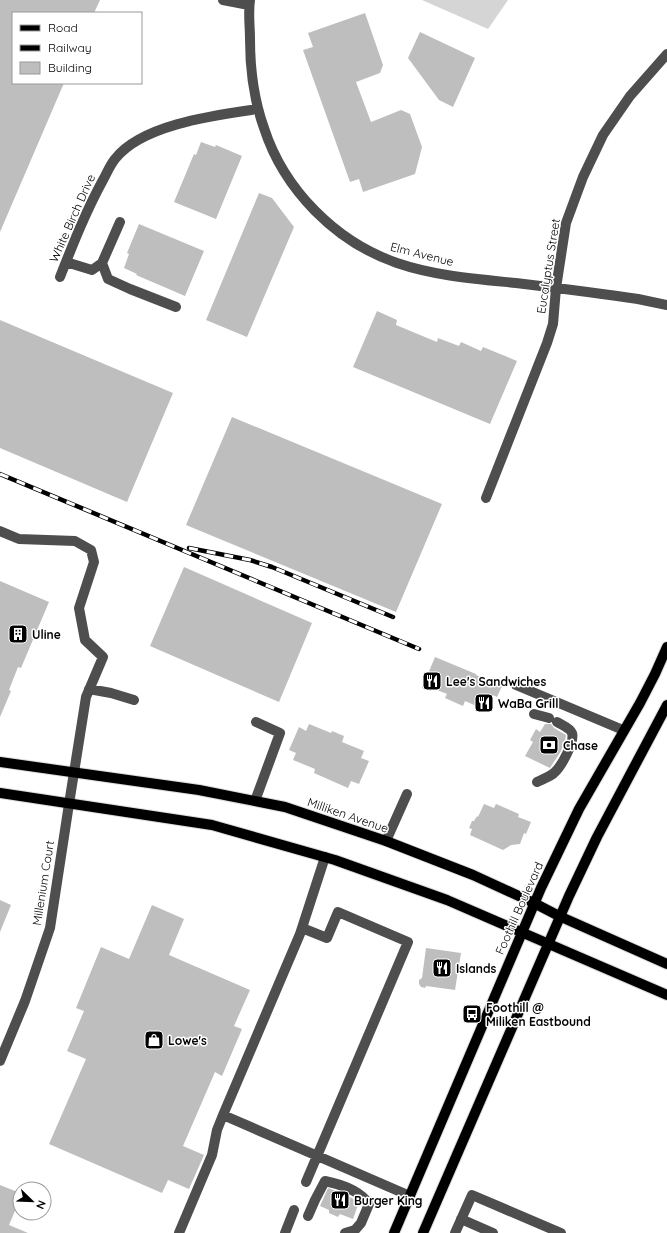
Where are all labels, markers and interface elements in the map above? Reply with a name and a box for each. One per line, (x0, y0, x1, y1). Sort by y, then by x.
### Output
legend (12, 12, 142, 84)
text: Road (48, 20, 78, 35)
text: Railway (48, 40, 92, 55)
text: Building (48, 60, 92, 75)
street label: White Birch Drive (46, 171, 98, 264)
street label: Eucalyptus Street (533, 217, 563, 315)
street label: Elm Avenue (389, 239, 455, 269)
building icon: Uline (7, 623, 29, 645)
place label: Uline (32, 627, 61, 642)
restaurant icon: Lee's Sandwiches (421, 670, 443, 692)
place label: Lee's Sandwiches (446, 674, 546, 689)
restaurant icon: WaBa Grill (473, 692, 495, 714)
place label: WaBa Grill (498, 696, 558, 711)
bank icon: Chase (538, 734, 560, 756)
place label: Chase (563, 738, 598, 753)
street label: Milliken Avenue (305, 794, 391, 836)
street label: Millenium Court (29, 839, 57, 927)
street label: Foothill Boulevard (492, 859, 546, 957)
restaurant icon: Islands (431, 957, 453, 979)
place label: Islands (456, 961, 497, 976)
place label: Foothill @ Miliken Eastbound (486, 1000, 591, 1029)
bus stop icon: Foothill @ Miliken Eastbound (461, 1003, 483, 1025)
shop icon: Lowe's (143, 1029, 165, 1051)
place label: Lowe's (168, 1033, 207, 1048)
north arrow (12, 1181, 52, 1221)
restaurant icon: Burger King (329, 1189, 351, 1211)
place label: Burger King (354, 1193, 423, 1208)
text: N (33, 1198, 49, 1211)

